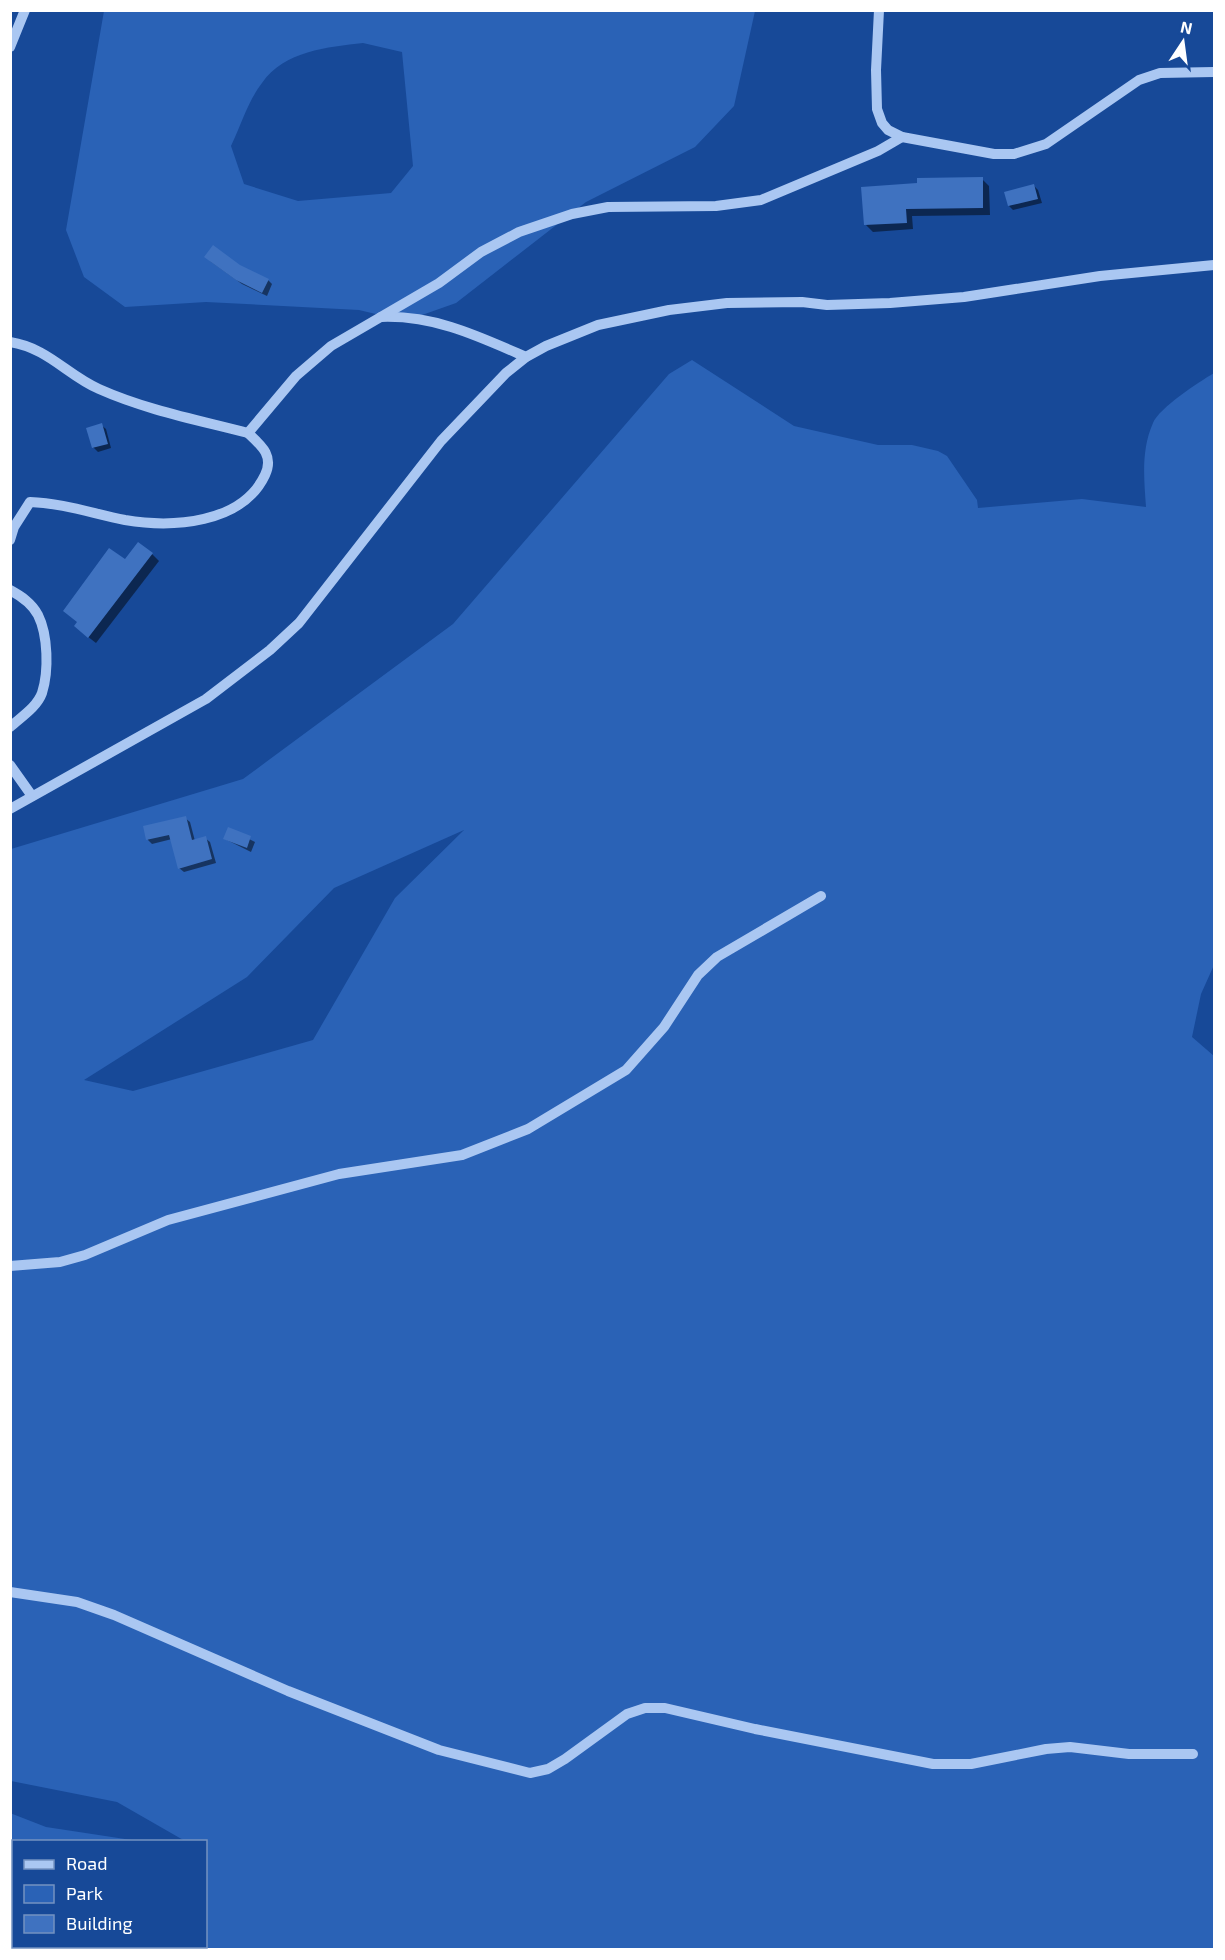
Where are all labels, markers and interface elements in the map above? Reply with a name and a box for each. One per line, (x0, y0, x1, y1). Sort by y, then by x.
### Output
north arrow (1153, 12, 1213, 72)
text: N (1179, 16, 1194, 37)
legend (12, 1840, 207, 1948)
text: Road (66, 1852, 107, 1874)
text: Park (66, 1882, 103, 1904)
text: Building (66, 1912, 133, 1934)

